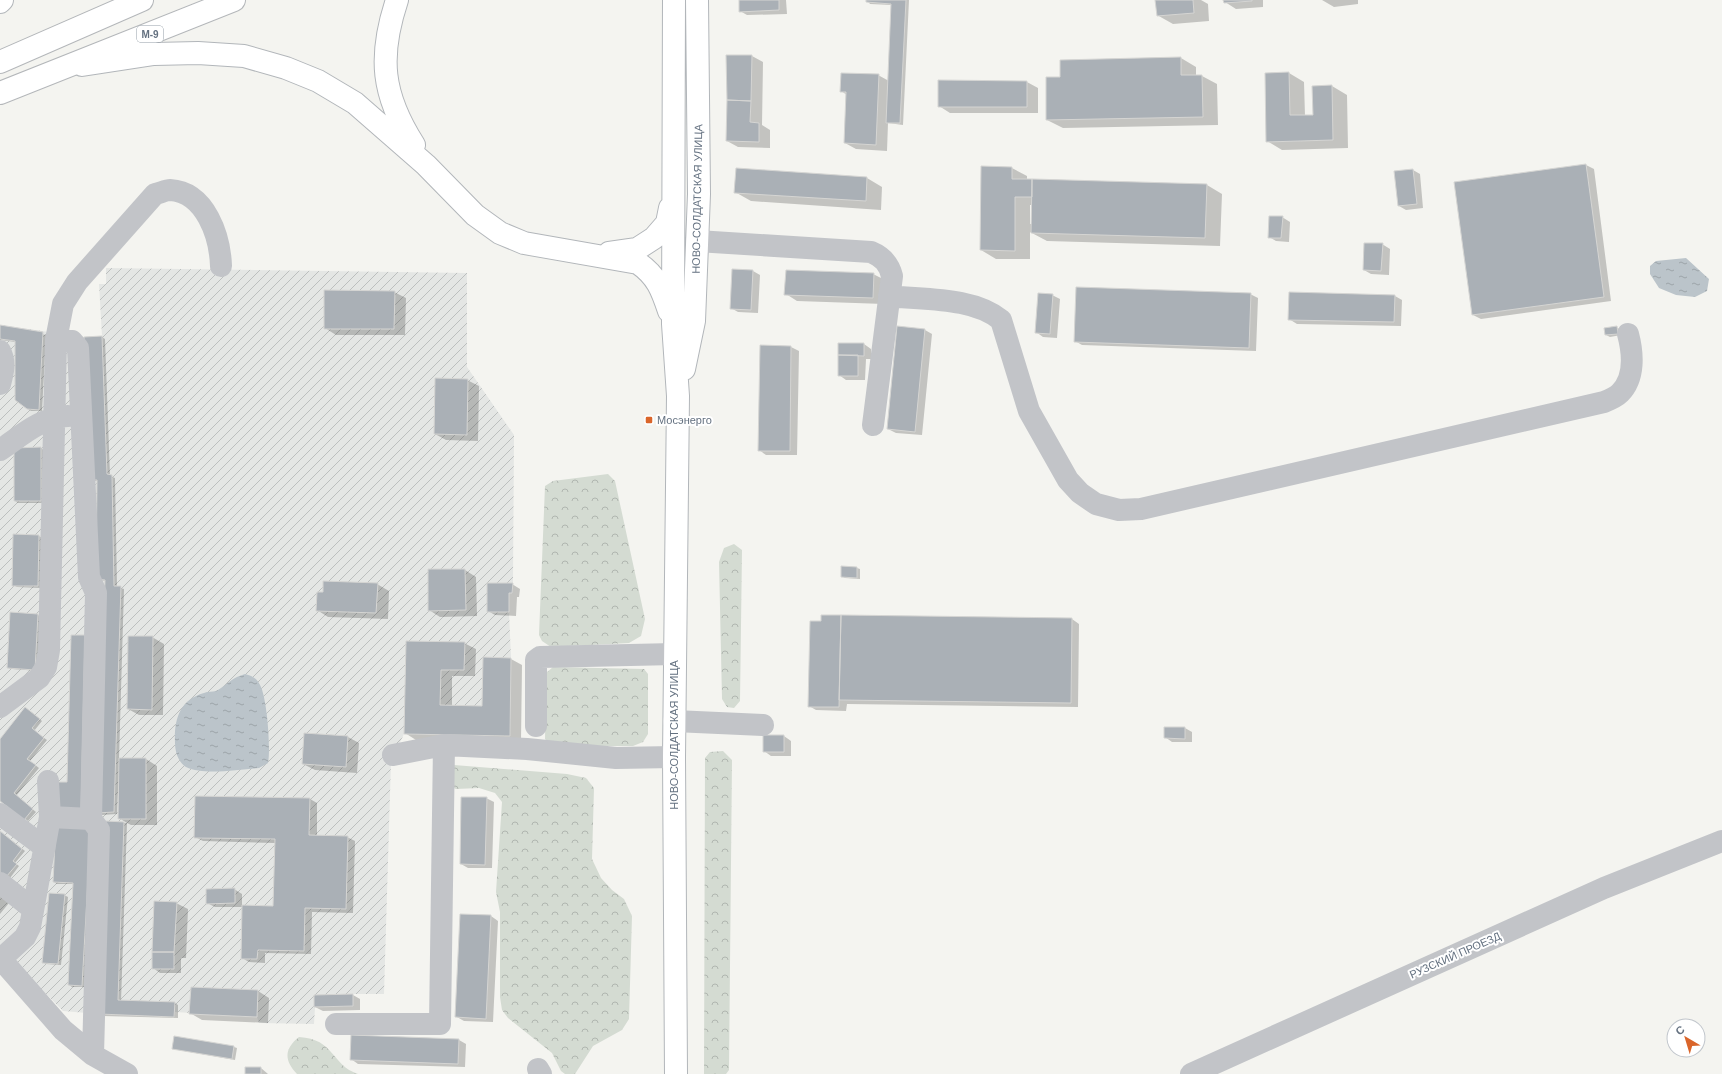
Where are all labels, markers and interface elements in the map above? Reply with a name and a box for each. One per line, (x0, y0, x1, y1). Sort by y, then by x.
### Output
road number: М-9 (137, 26, 163, 42)
street label: НОВО-СОЛДАТСКАЯ УЛИЦА (690, 123, 704, 274)
place label: Мосэнерго (657, 414, 712, 426)
marker: Мосэнерго (644, 415, 654, 425)
street label: НОВО-СОЛДАТСКАЯ УЛИЦА (668, 660, 680, 810)
street label: РУЗСКИЙ ПРОЕЗД (1408, 929, 1503, 980)
north arrow (1666, 1018, 1706, 1058)
text: С (1673, 1023, 1687, 1037)

